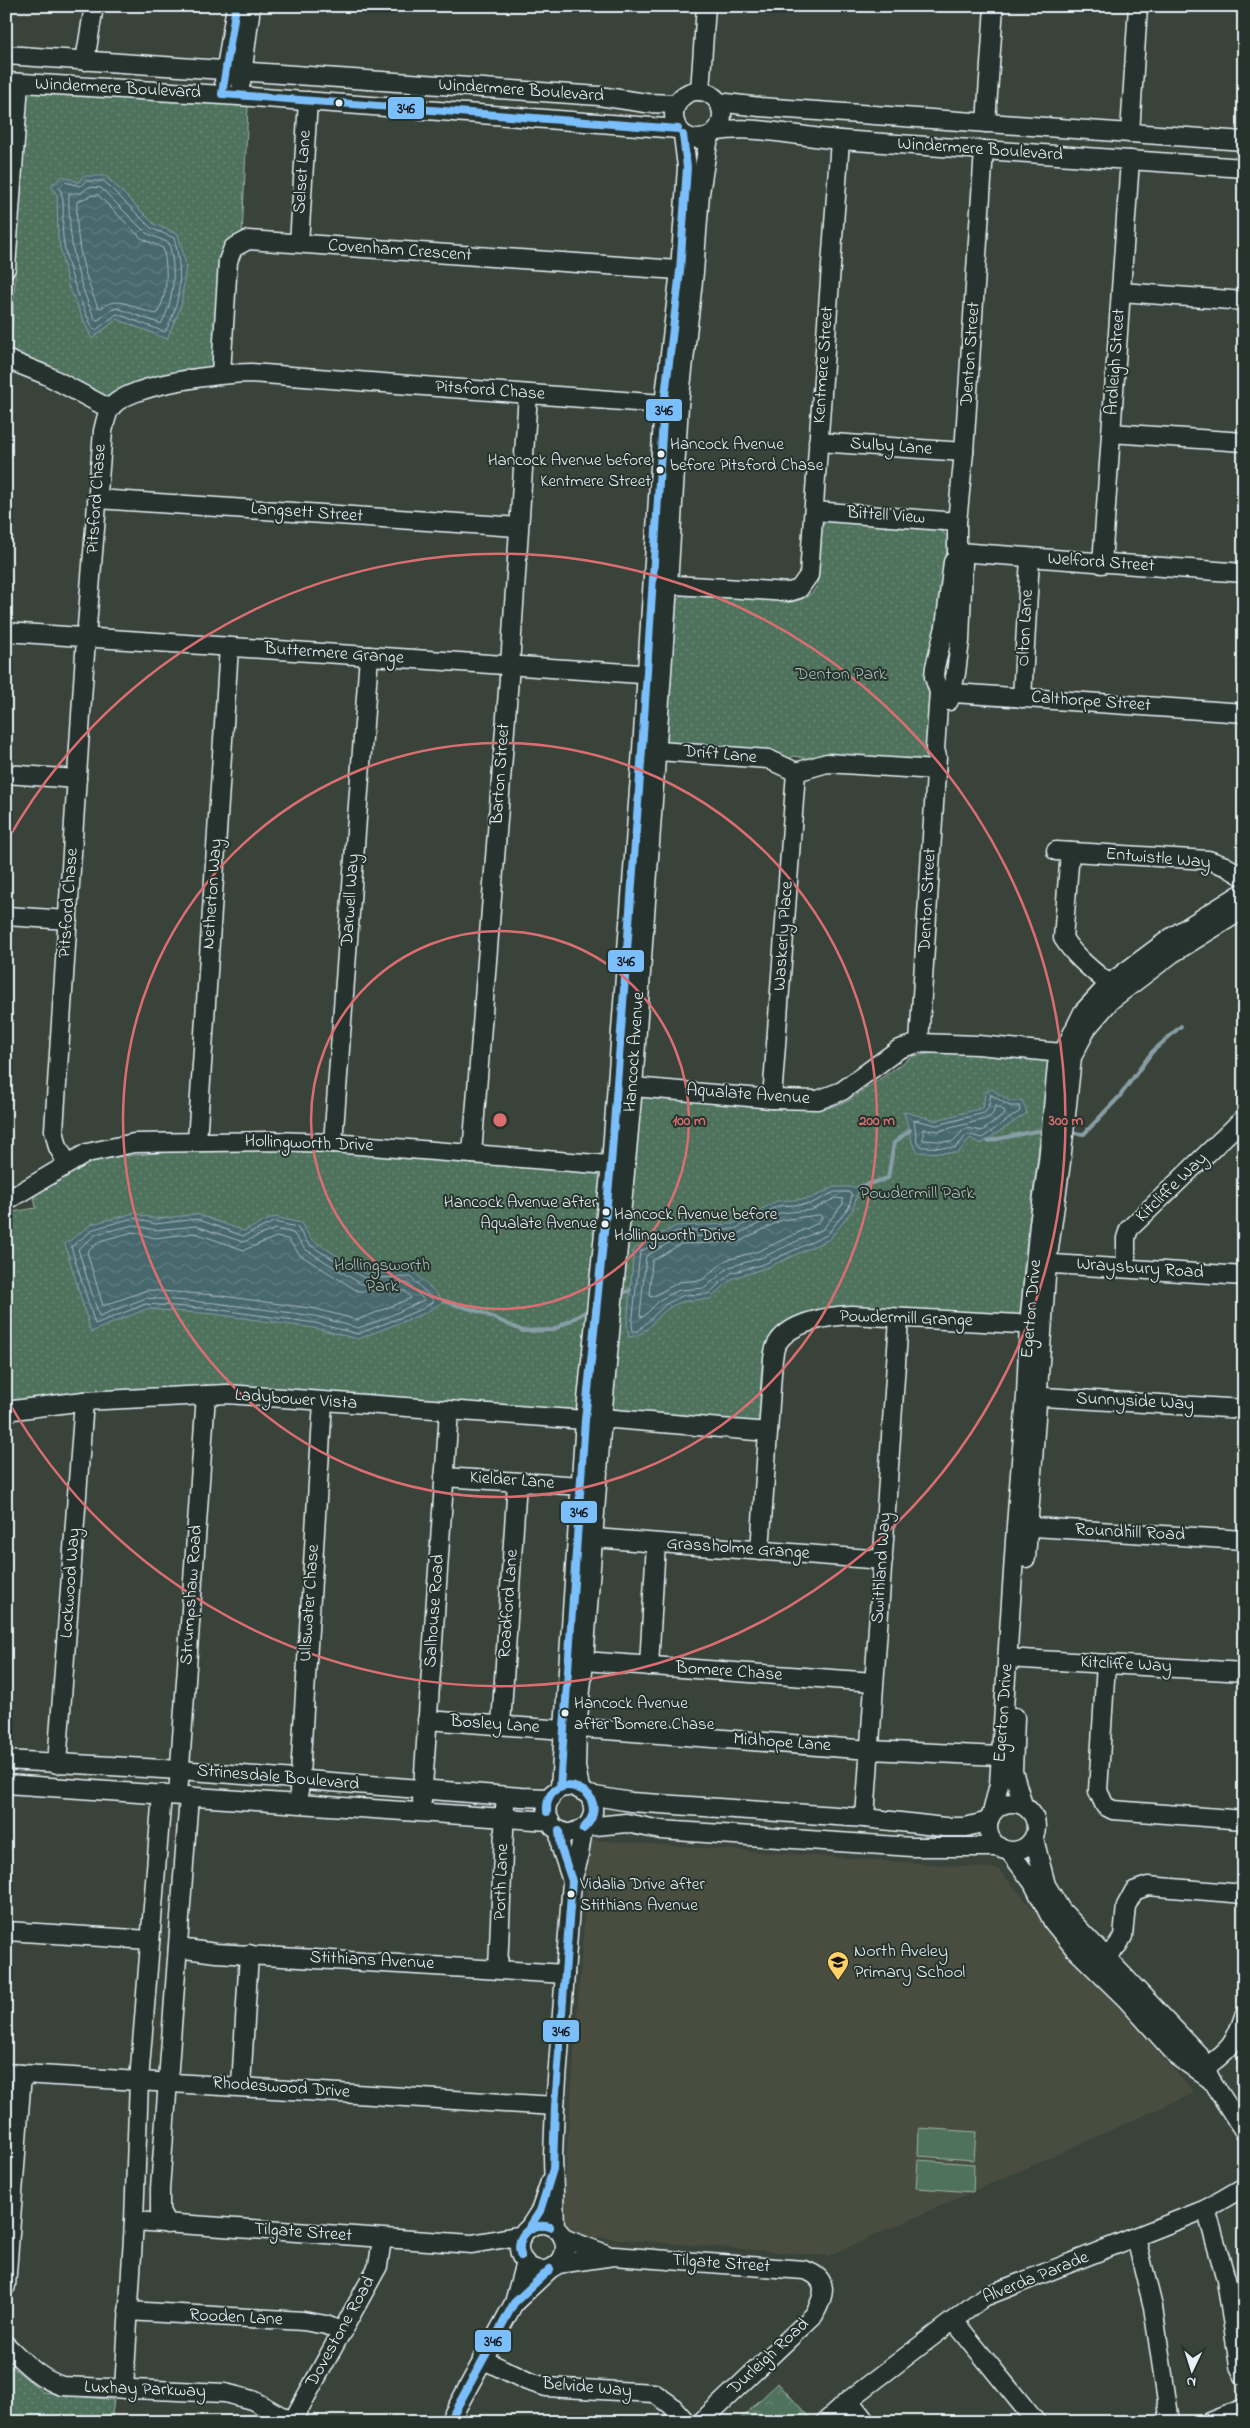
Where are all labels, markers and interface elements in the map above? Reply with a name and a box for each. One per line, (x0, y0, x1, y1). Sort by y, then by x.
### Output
street label: Windermere Boulevard (34, 72, 202, 106)
street label: Windermere Boulevard (437, 72, 605, 110)
line badge: 346 (387, 96, 425, 120)
unlabelled marker (334, 98, 344, 108)
text: 346 (396, 99, 416, 120)
street label: Selset Lane (287, 128, 319, 215)
street label: Windermere Boulevard (896, 131, 1064, 169)
street label: Covenham Crescent (327, 233, 473, 269)
street label: Denton Street (954, 301, 988, 408)
street label: Kentmere Street (807, 306, 841, 424)
street label: Ardleigh Street (1099, 308, 1134, 416)
street label: Pitsford Chase (434, 374, 547, 408)
line badge: 346 (645, 398, 683, 422)
text: 346 (654, 401, 674, 422)
street label: Sulby Lane (849, 431, 934, 463)
place label: Hancock Avenue before Pitsford Chase (670, 432, 824, 478)
street label: Pitsford Chase (80, 442, 114, 555)
place label: Hancock Avenue before Kentmere Street (488, 448, 651, 494)
marker: Hancock Avenue before Pitsford Chase (656, 449, 666, 459)
marker: Hancock Avenue before Kentmere Street (655, 465, 665, 475)
street label: Langsett Street (250, 496, 364, 531)
street label: Bittell View (845, 500, 926, 532)
street label: Welford Street (1047, 546, 1155, 580)
street label: Olton Lane (1011, 588, 1041, 667)
street label: Buttermere Grange (262, 636, 406, 673)
park label: Denton Park (794, 662, 887, 688)
street label: Calthorpe Street (1030, 685, 1152, 719)
street label: Barton Street (484, 722, 518, 827)
street label: Drift Lane (681, 739, 759, 771)
street label: Netherton Way (196, 838, 230, 950)
street label: Entwistle Way (1104, 841, 1212, 877)
street label: Pitsford Chase (52, 846, 86, 959)
street label: Denton Street (912, 847, 944, 954)
street label: Darwell Way (335, 853, 367, 948)
street label: Waskerly Place (767, 879, 801, 992)
line badge: 346 (607, 949, 645, 973)
text: 346 (616, 952, 636, 973)
street label: Hancock Avenue (618, 990, 652, 1113)
street label: Aqualate Avenue (685, 1078, 812, 1112)
text: 100 m (672, 1110, 706, 1132)
text: 200 m (858, 1110, 895, 1132)
text: 300 m (1048, 1110, 1084, 1132)
centre of rings (491, 1111, 509, 1129)
street label: Hollingworth Drive (244, 1129, 375, 1160)
street label: Kitcliffe Way (1130, 1147, 1214, 1229)
park label: Powdermill Park (860, 1181, 974, 1207)
place label: Hancock Avenue after Aqualate Avenue (444, 1190, 598, 1236)
place label: Hancock Avenue before Hollingworth Drive (614, 1202, 778, 1250)
marker: Hancock Avenue after Aqualate Avenue (601, 1207, 611, 1217)
marker: Hancock Avenue before Hollingworth Drive (600, 1219, 610, 1229)
street label: Wraysbury Road (1076, 1252, 1204, 1286)
park label: Hollingsworth Park (334, 1253, 430, 1300)
street label: Egerton Drive (1015, 1258, 1050, 1360)
street label: Powdermill Grange (839, 1304, 974, 1335)
street label: Ladybower Vista (234, 1383, 358, 1417)
street label: Sunnyside Way (1075, 1386, 1195, 1418)
street label: Kielder Lane (469, 1465, 556, 1497)
line badge: 346 (560, 1500, 598, 1524)
text: 346 (569, 1503, 589, 1524)
street label: Swithland Way (865, 1512, 899, 1624)
street label: Roundhill Road (1074, 1517, 1186, 1549)
street label: Strumpshaw Road (174, 1524, 210, 1666)
street label: Lockwood Way (54, 1527, 88, 1639)
street label: Grassholme Grange (665, 1531, 811, 1568)
street label: Ullswater Chase (293, 1542, 327, 1663)
street label: Roadford Lane (492, 1548, 526, 1659)
street label: Salhouse Road (418, 1554, 452, 1668)
street label: Kitcliffe Way (1080, 1650, 1172, 1680)
street label: Bomere Chase (674, 1655, 784, 1689)
street label: Egerton Drive (988, 1662, 1021, 1763)
place label: Hancock Avenue after Bomere Chase (574, 1691, 715, 1737)
marker: Hancock Avenue after Bomere Chase (560, 1708, 570, 1718)
street label: Bosley Lane (448, 1709, 541, 1741)
street label: Midhope Lane (732, 1727, 833, 1759)
street label: Strinesdale Boulevard (196, 1758, 360, 1798)
street label: Porth Lane (488, 1842, 516, 1921)
place label: Vidalia Drive after Stithians Avenue (579, 1872, 705, 1918)
marker: Vidalia Drive after Stithians Avenue (566, 1889, 576, 1899)
place label: North Aveley Primary School (854, 1939, 965, 1986)
street label: Stithians Avenue (309, 1945, 436, 1977)
school or university icon: North Aveley Primary School (826, 1950, 850, 1981)
line badge: 346 (542, 2019, 580, 2043)
text: 346 (551, 2022, 571, 2043)
street label: Rhodeswood Drive (211, 2070, 352, 2106)
street label: Tilgate Street (253, 2217, 353, 2250)
street label: Alverda Parade (979, 2245, 1094, 2311)
street label: Tilgate Street (671, 2248, 771, 2281)
street label: Dovestone Road (299, 2272, 382, 2393)
street label: Rooden Lane (189, 2303, 284, 2333)
street label: Durleigh Road (722, 2312, 816, 2403)
line badge: 346 (474, 2329, 512, 2353)
text: 346 (483, 2332, 503, 2353)
north arrow (1168, 2346, 1218, 2396)
street label: Belvide Way (540, 2371, 633, 2405)
text: N (1186, 2371, 1197, 2392)
street label: Luxhay Parkway (84, 2375, 206, 2405)

